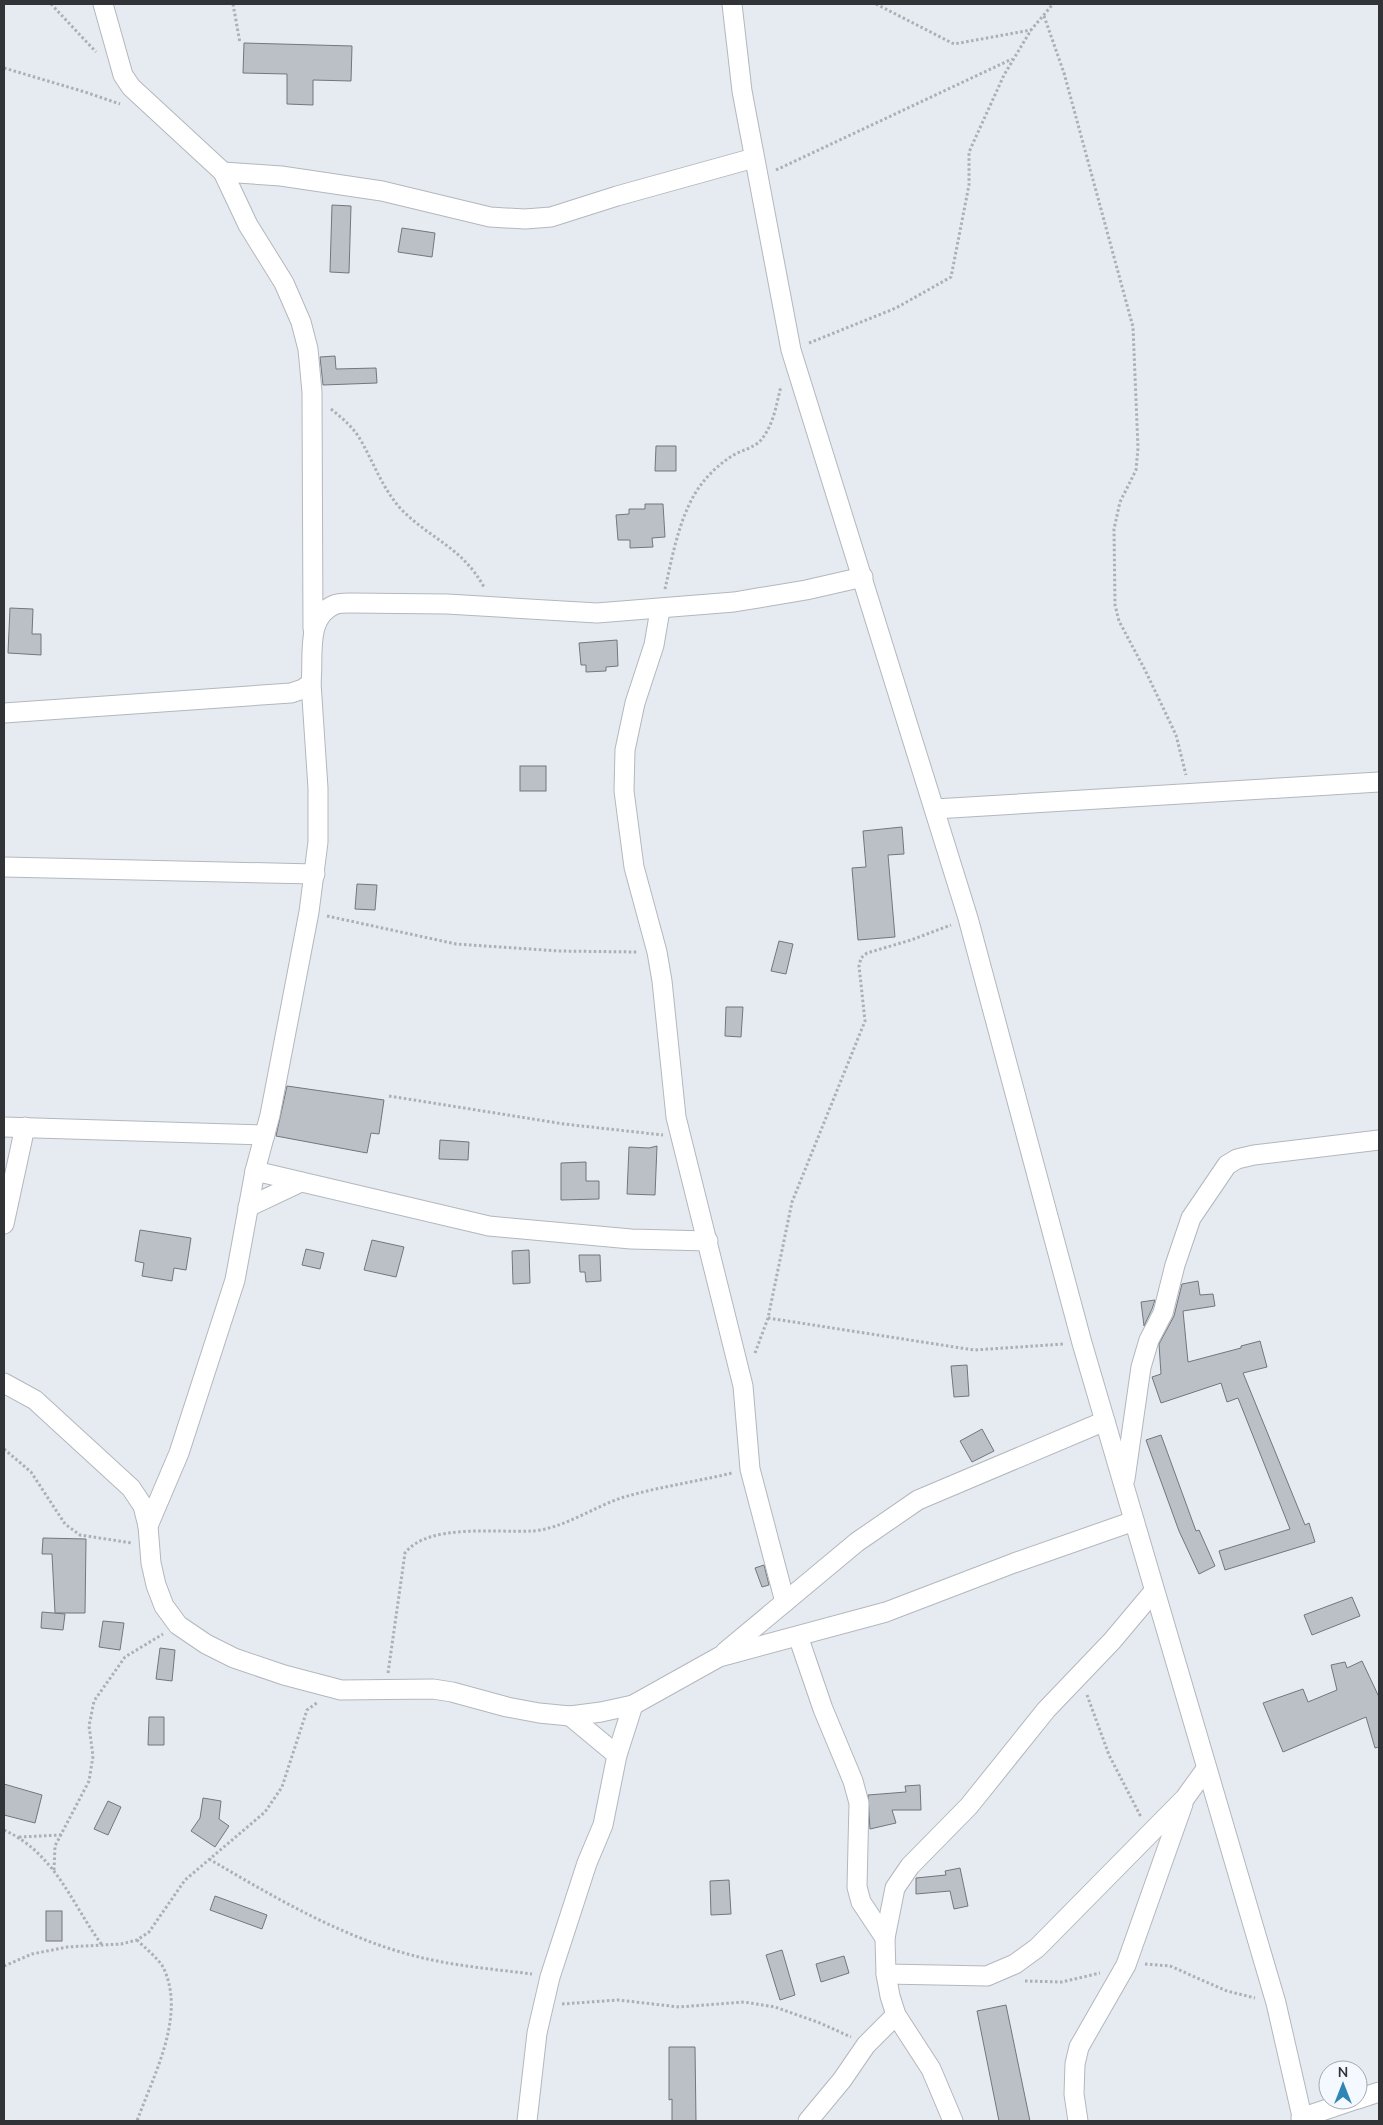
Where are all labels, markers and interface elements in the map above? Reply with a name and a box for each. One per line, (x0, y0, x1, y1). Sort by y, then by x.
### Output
north arrow (1318, 2060, 1368, 2110)
text: N (1338, 2063, 1348, 2082)

